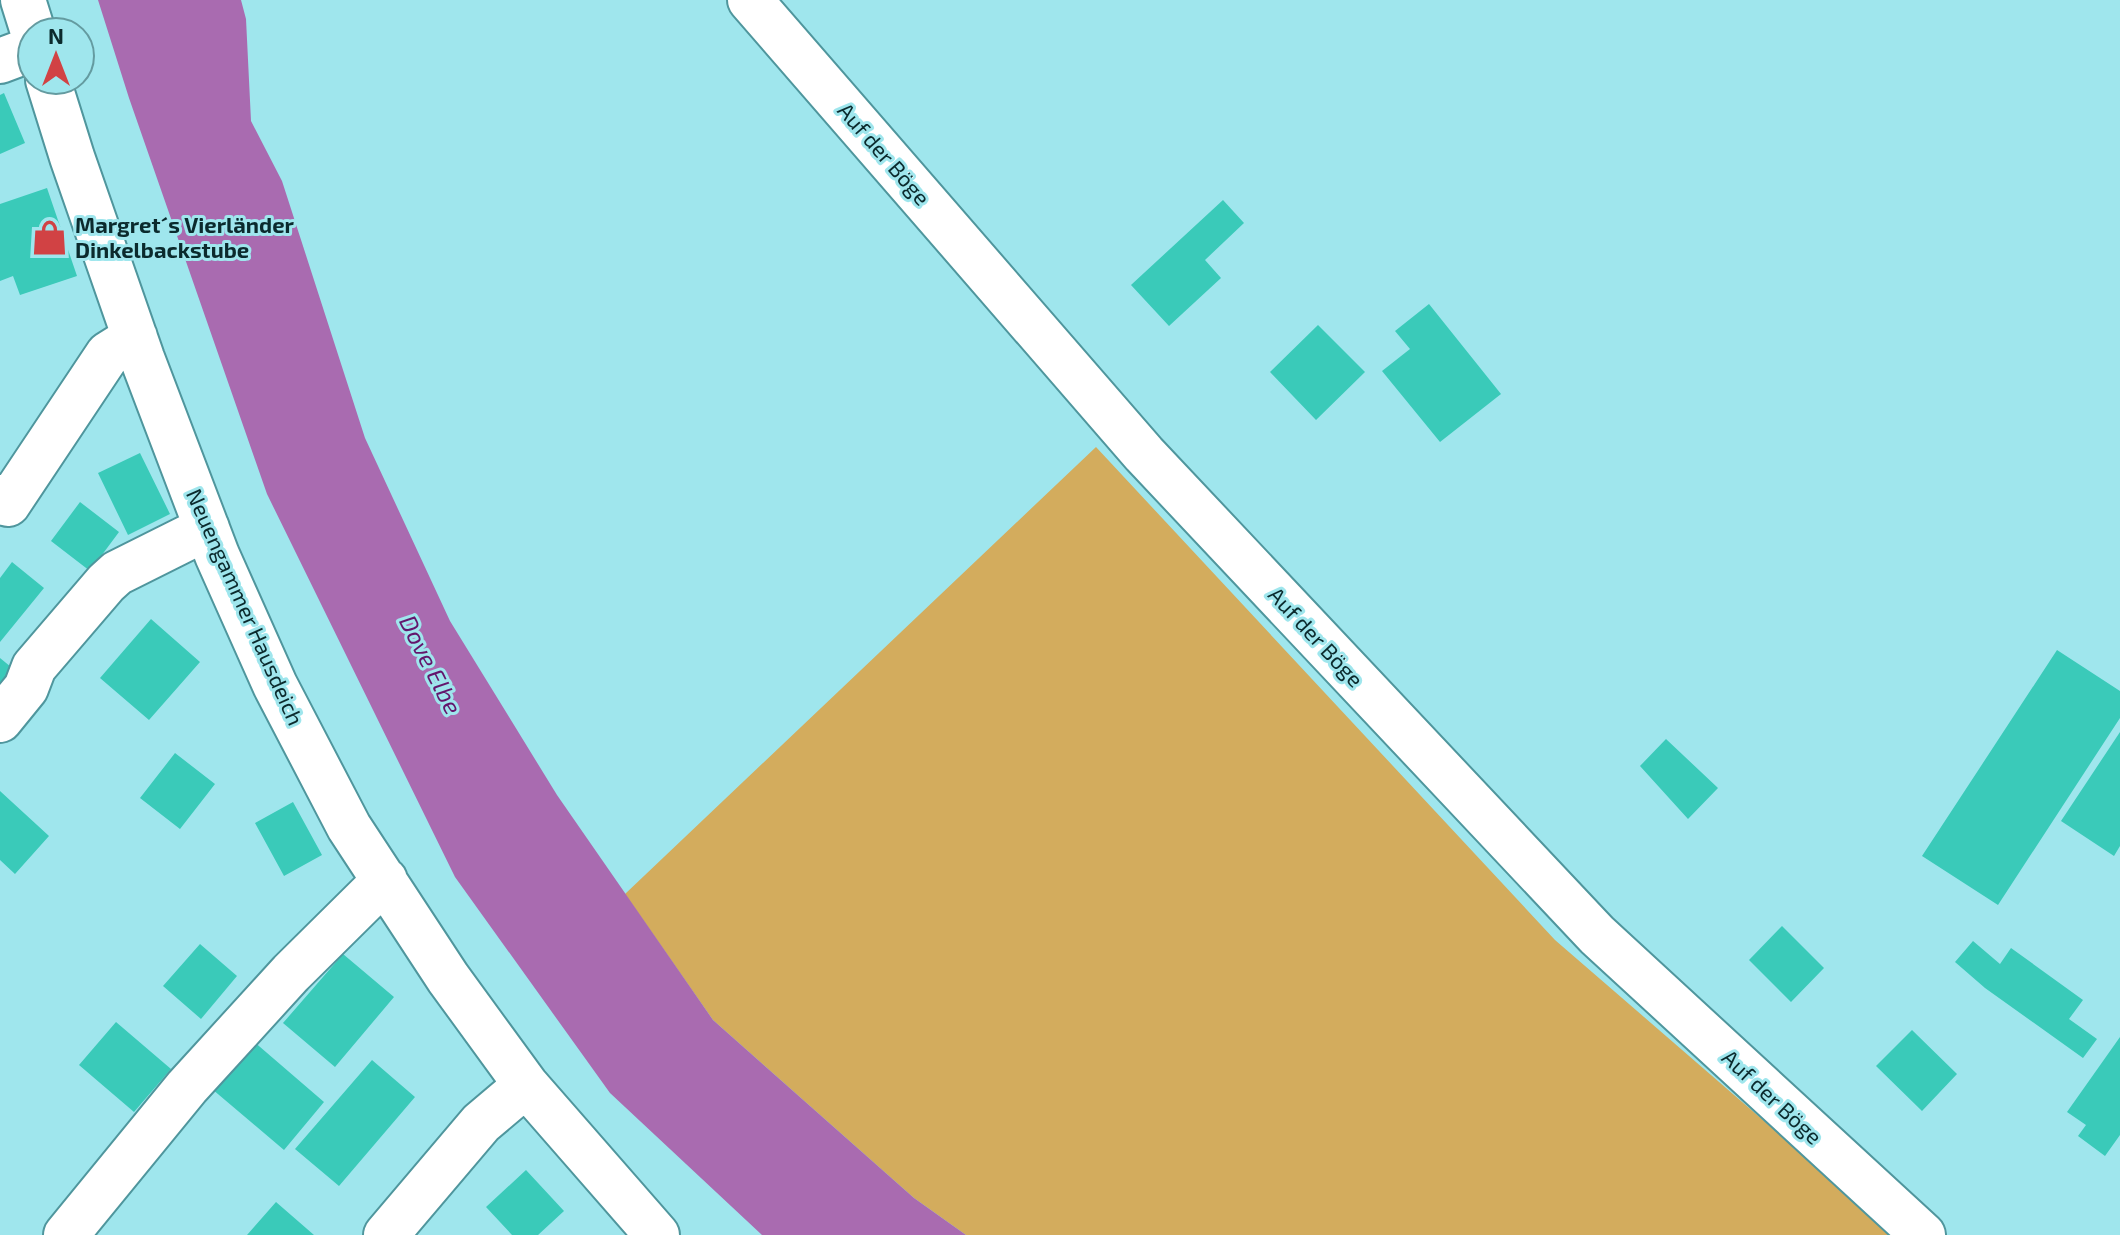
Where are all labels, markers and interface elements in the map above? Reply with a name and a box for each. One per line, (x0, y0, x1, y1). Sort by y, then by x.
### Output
north arrow (16, 16, 96, 96)
text: N (48, 22, 64, 48)
street label: Auf der Böge (833, 97, 936, 210)
place label: Margret´s Vierländer Dinkelbackstube (75, 211, 295, 262)
shop icon: Margret´s Vierländer Dinkelbackstube (30, 219, 68, 257)
street label: Neuengammer Hausdeich (182, 484, 310, 729)
street label: Auf der Böge (1264, 581, 1370, 692)
water label: Dove Elbe (394, 610, 469, 719)
street label: Auf der Böge (1717, 1043, 1828, 1149)

